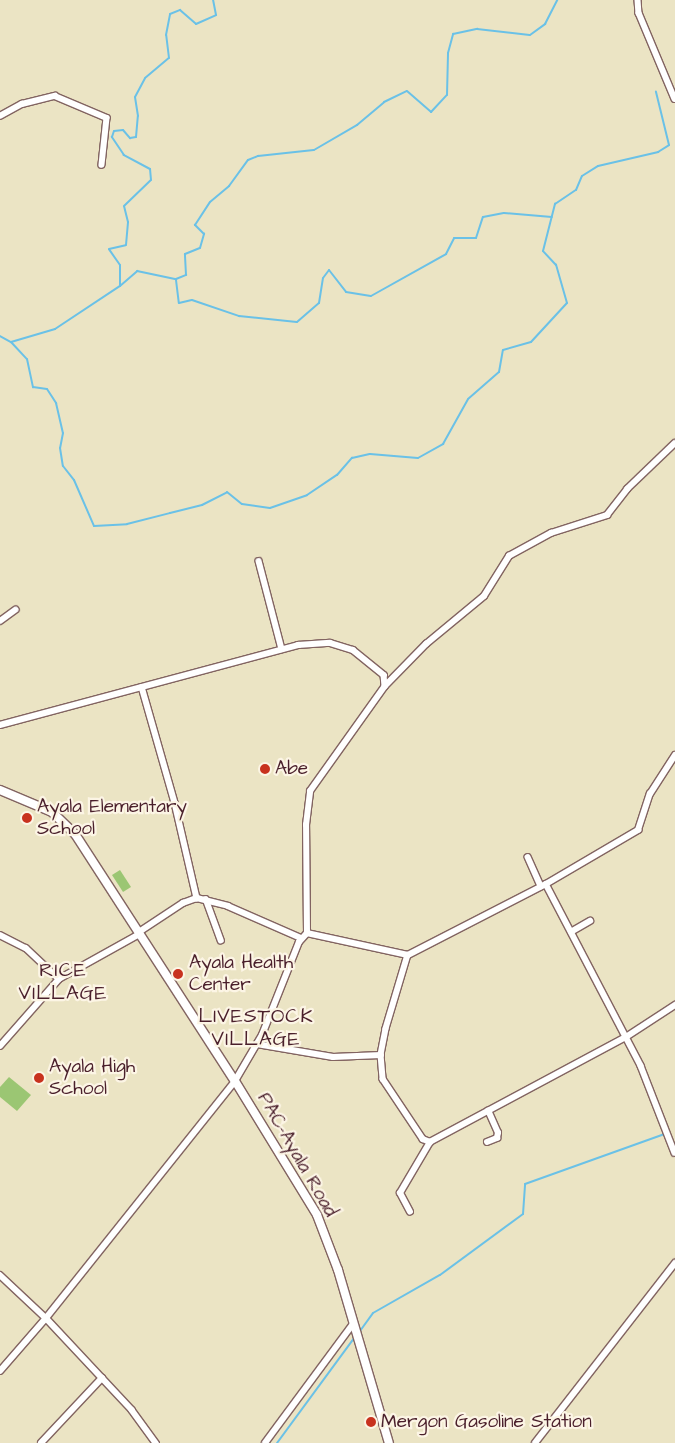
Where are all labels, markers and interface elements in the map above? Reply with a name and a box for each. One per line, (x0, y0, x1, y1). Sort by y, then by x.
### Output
place label: Abe (275, 758, 308, 780)
marker: Abe (259, 763, 271, 775)
place label: Ayala Elementary School (37, 796, 187, 840)
marker: Ayala Elementary School (21, 812, 33, 824)
place label: Ayala Health Center (189, 952, 293, 996)
district label: RICE VILLAGE (18, 958, 108, 1005)
marker: Ayala Health Center (171, 967, 185, 981)
district label: LIVESTOCK VILLAGE (197, 1004, 315, 1051)
place label: Ayala High School (49, 1056, 135, 1100)
marker: Ayala High School (33, 1072, 45, 1084)
street label: PAC-Ayala Road (252, 1089, 342, 1221)
place label: Mergon Gasoline Station (381, 1411, 592, 1433)
marker: Mergon Gasoline Station (365, 1416, 377, 1428)

